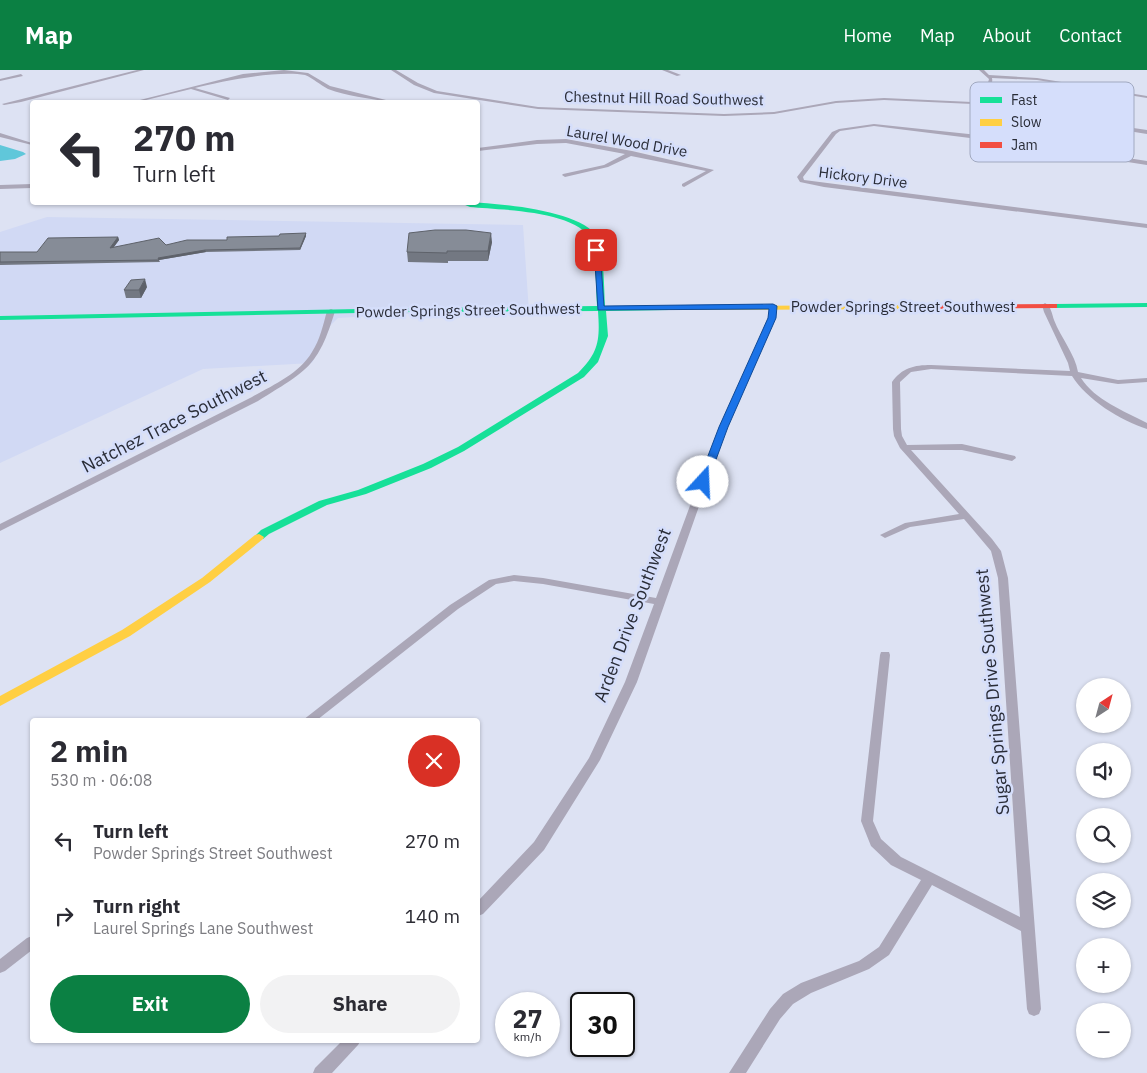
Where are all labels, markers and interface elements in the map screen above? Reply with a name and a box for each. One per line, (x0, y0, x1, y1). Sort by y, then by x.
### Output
text: Map (25, 19, 73, 51)
text: Home (844, 24, 892, 47)
text: Map (920, 24, 955, 47)
text: About (983, 24, 1031, 47)
text: Contact (1059, 24, 1122, 47)
legend (970, 82, 1134, 162)
street label: Chestnut Hill Road Southwest (564, 87, 764, 109)
text: Fast (1011, 91, 1037, 109)
text: Slow (1011, 113, 1042, 131)
text: 270 m (133, 115, 236, 161)
icon: left (50, 120, 115, 185)
street label: Laurel Wood Drive (565, 121, 689, 161)
text: Jam (1011, 136, 1038, 154)
text: Turn left (133, 159, 216, 188)
street label: Hickory Drive (817, 162, 909, 192)
pin (575, 229, 617, 271)
icon: arrive (582, 236, 610, 264)
street label: Powder Springs Street Southwest (791, 297, 1015, 316)
street label: Powder Springs Street Southwest (356, 299, 580, 321)
street label: Natchez Trace Southwest (78, 364, 270, 478)
position arrow (676, 455, 728, 507)
street label: Arden Drive Southwest (588, 525, 676, 705)
street label: Sugar Springs Drive Southwest (970, 568, 1014, 816)
north arrow (1076, 678, 1131, 732)
map controls (1076, 678, 1131, 1058)
text: 2 min (50, 731, 128, 770)
button: close (408, 735, 460, 787)
button: sound (1076, 743, 1131, 798)
text: 530 m · 06:08 (50, 770, 152, 790)
button: search (1076, 808, 1131, 863)
text: Turn left (93, 819, 169, 843)
icon: left (50, 827, 78, 855)
text: 270 m (405, 829, 460, 853)
text: Powder Springs Street Southwest (93, 843, 333, 863)
button: layers (1076, 873, 1131, 928)
text: Turn right (93, 894, 180, 918)
icon: right (50, 902, 78, 930)
text: 140 m (405, 904, 460, 928)
text: Laurel Springs Lane Southwest (93, 918, 313, 938)
button: + (1076, 938, 1131, 993)
button: Exit (50, 975, 250, 1033)
button: Share (260, 975, 460, 1033)
speed limit sign: 30 (570, 992, 635, 1057)
text: 27 (512, 1002, 543, 1035)
button: − (1076, 1003, 1131, 1058)
text: km/h (513, 1029, 542, 1044)

